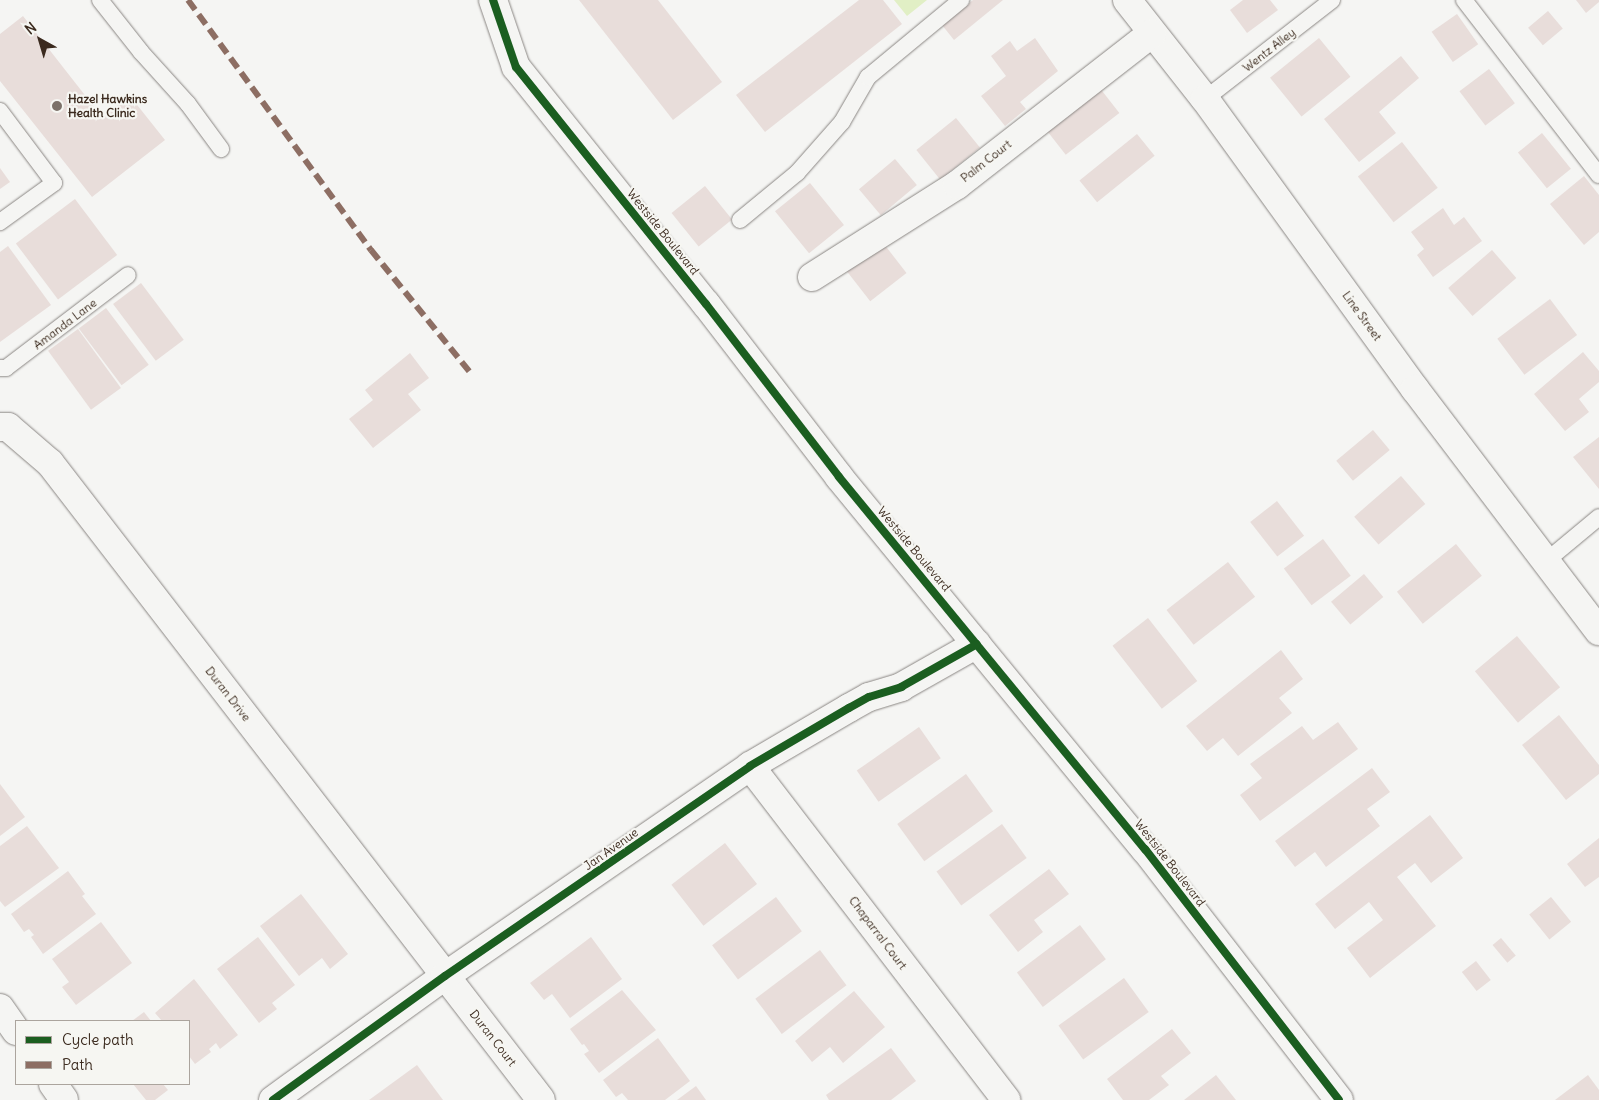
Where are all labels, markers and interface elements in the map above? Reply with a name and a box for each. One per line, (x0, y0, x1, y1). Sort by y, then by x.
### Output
north arrow (15, 15, 65, 65)
text: N (21, 18, 40, 38)
street label: Wentz Alley (1240, 25, 1298, 75)
place label: Hazel Hawkins Health Clinic (68, 92, 147, 120)
marker: Hazel Hawkins Health Clinic (50, 99, 64, 113)
street label: Palm Court (958, 137, 1014, 185)
street label: Westside Boulevard (624, 186, 702, 278)
street label: Line Street (1339, 289, 1385, 343)
street label: Amanda Lane (31, 296, 99, 352)
street label: Westside Boulevard (874, 504, 954, 594)
street label: Duran Drive (202, 664, 254, 724)
street label: Westside Boulevard (1132, 817, 1208, 909)
street label: Jan Avenue (581, 825, 641, 873)
street label: Chaparral Court (846, 894, 910, 972)
street label: Duran Court (467, 1007, 519, 1069)
legend (15, 1020, 190, 1085)
text: Cycle path (62, 1030, 134, 1049)
text: Path (62, 1055, 93, 1074)

